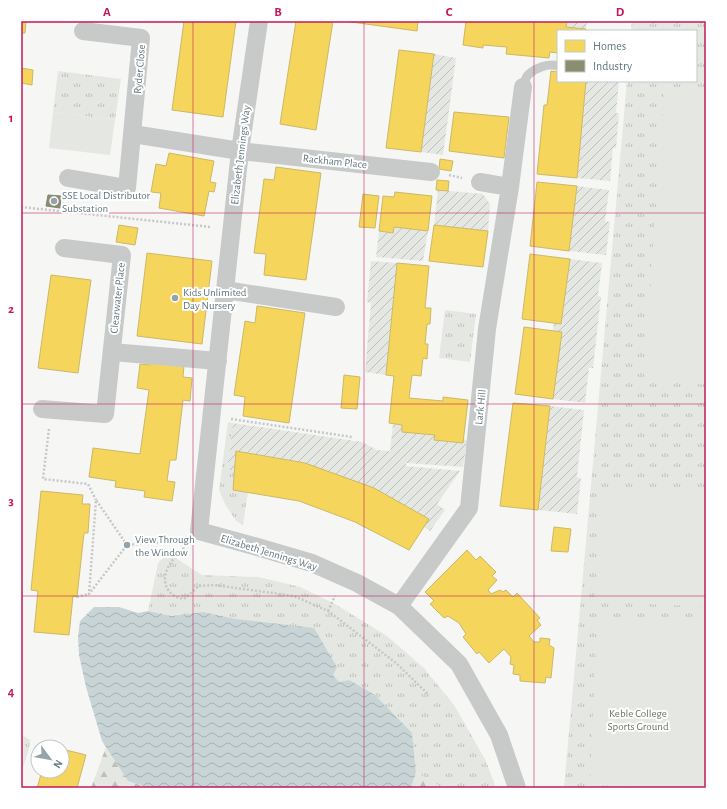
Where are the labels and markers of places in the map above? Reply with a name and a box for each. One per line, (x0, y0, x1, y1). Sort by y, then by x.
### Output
place label: SSE Local Distributor Substation (62, 190, 151, 214)
marker: SSE Local Distributor Substation (49, 196, 59, 206)
place label: Kids Unlimited Day Nursery (183, 287, 247, 311)
marker: Kids Unlimited Day Nursery (170, 293, 180, 303)
place label: View Through the Window (135, 534, 195, 558)
marker: View Through the Window (122, 540, 132, 550)

